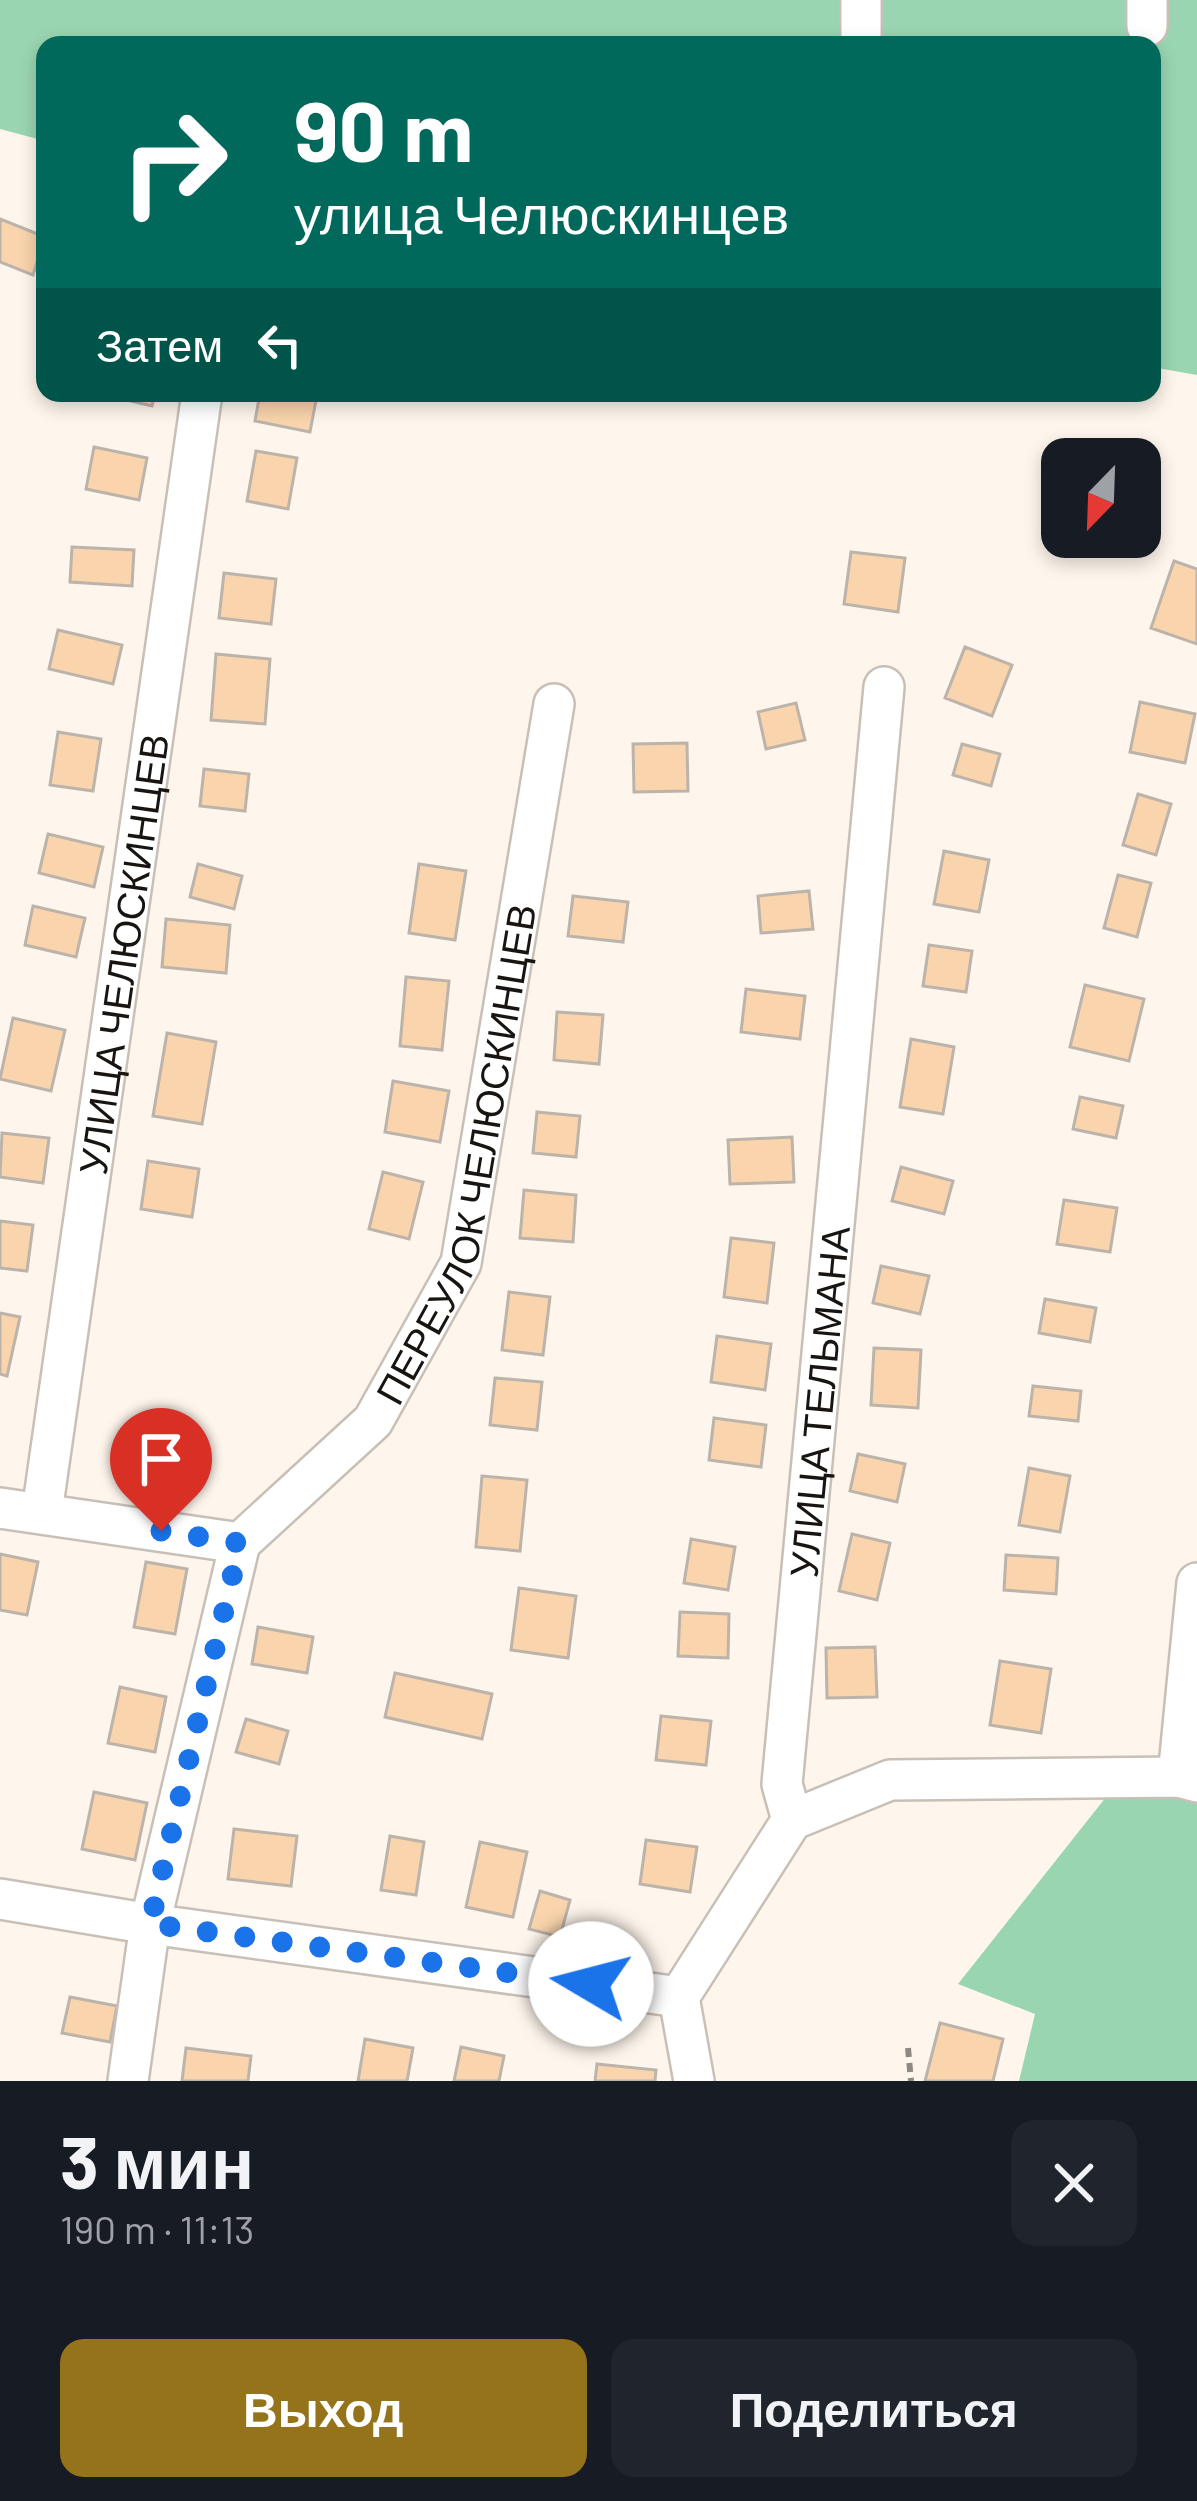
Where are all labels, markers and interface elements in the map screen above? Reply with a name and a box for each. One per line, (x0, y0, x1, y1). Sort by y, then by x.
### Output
text: 90 m (294, 78, 473, 179)
icon: right (96, 84, 252, 240)
text: улица Челюскинцев (294, 180, 789, 245)
icon: left (247, 312, 313, 378)
text: Затем (96, 317, 223, 371)
north arrow (1041, 438, 1161, 558)
map controls (1041, 438, 1161, 558)
street label: УЛИЦА ЧЕЛЮСКИНЦЕВ (67, 730, 177, 1177)
street label: ПЕРЕУЛОК ЧЕЛЮСКИНЦЕВ (364, 900, 544, 1411)
street label: УЛИЦА ТЕЛЬМАНА (778, 1224, 857, 1579)
pin (110, 1408, 212, 1531)
icon: arrive (128, 1426, 194, 1492)
position arrow (528, 1921, 654, 2047)
text: 3 мин (60, 2117, 254, 2203)
button: close (1011, 2120, 1137, 2246)
text: 190 m · 11:13 (60, 2205, 254, 2252)
button: Выход (60, 2339, 587, 2477)
button: Поделиться (611, 2339, 1137, 2477)

